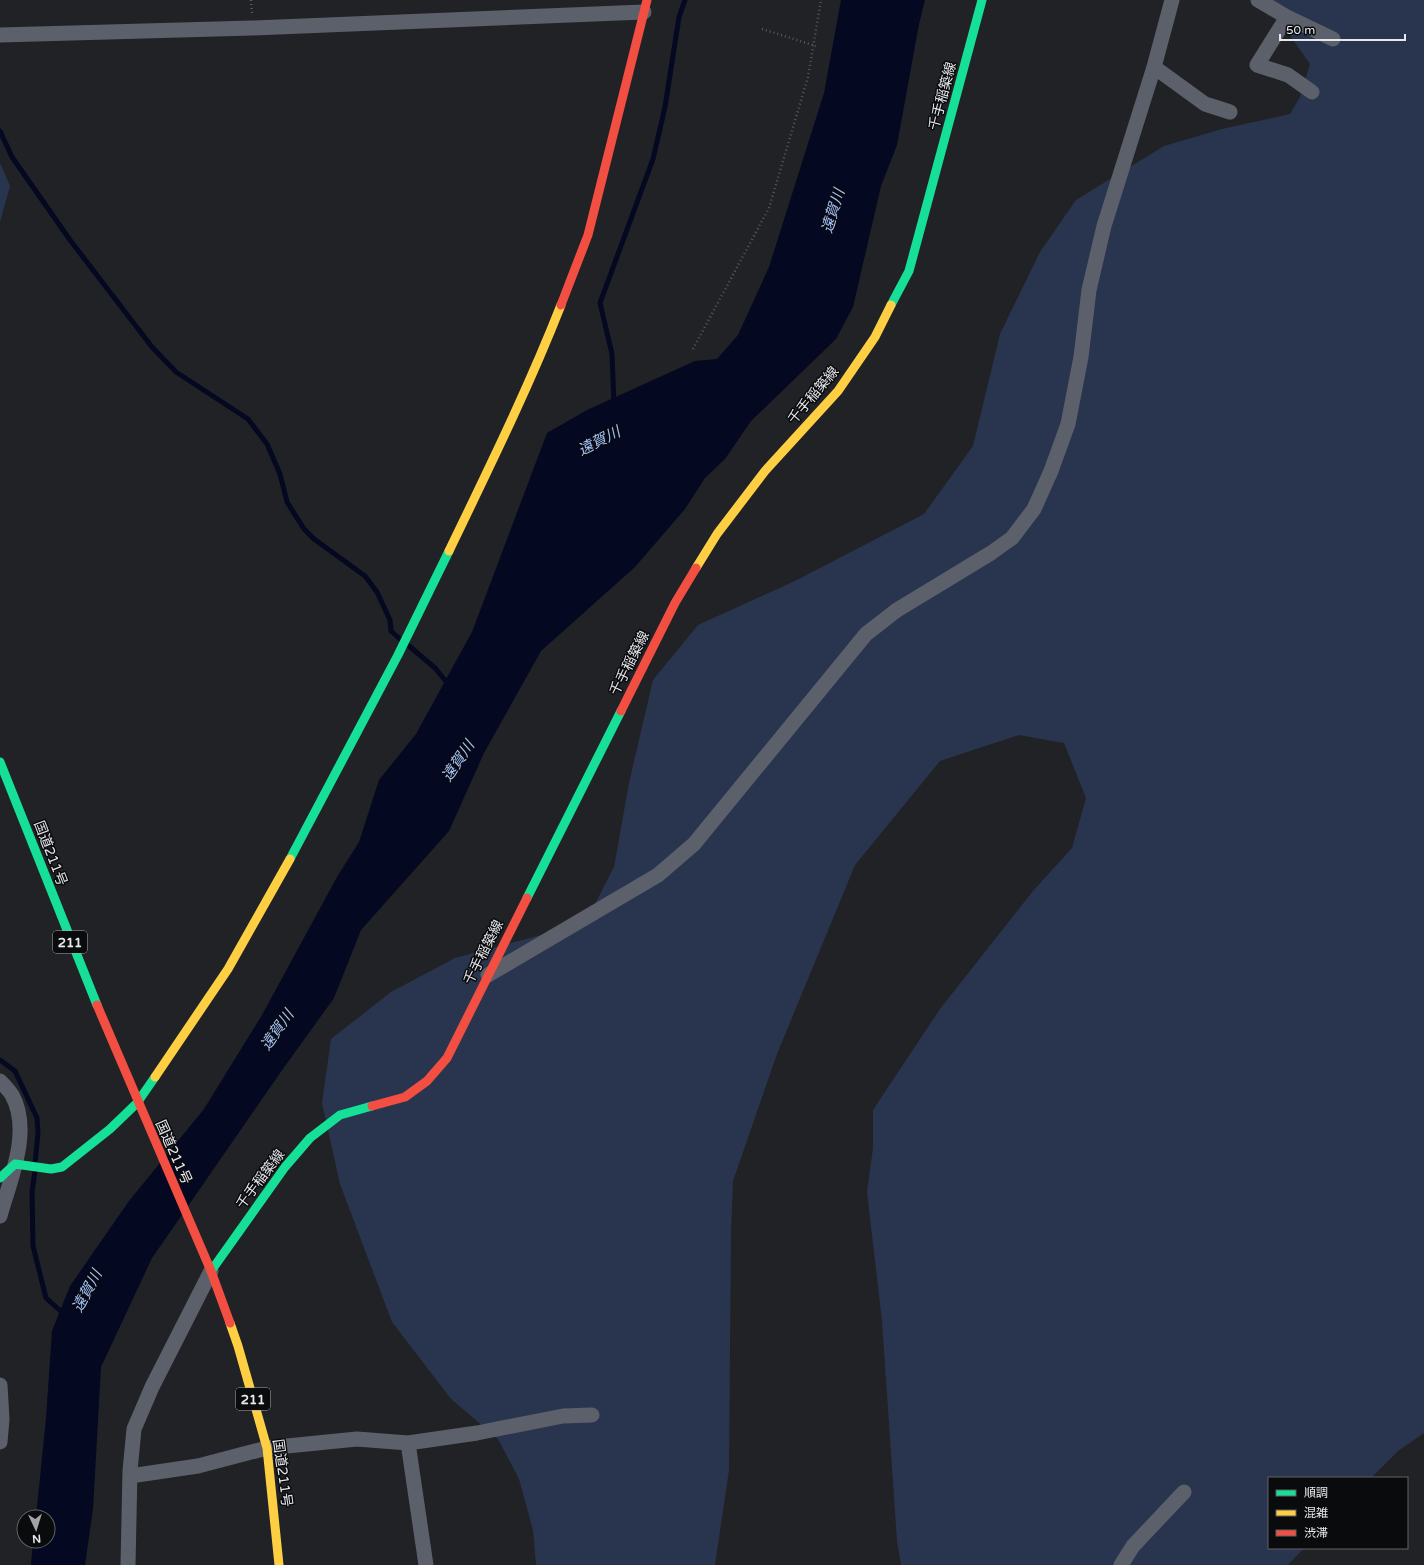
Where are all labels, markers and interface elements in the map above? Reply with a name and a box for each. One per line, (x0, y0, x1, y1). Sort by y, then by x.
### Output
scale bar (1280, 16, 1405, 42)
text: 50 m (1286, 23, 1315, 37)
street label: 千手稲築線 (925, 60, 960, 132)
water label: 遠賀川 (818, 185, 849, 235)
street label: 千手稲築線 (784, 363, 842, 428)
water label: 遠賀川 (575, 422, 625, 459)
street label: 千手稲築線 (606, 628, 653, 698)
water label: 遠賀川 (438, 736, 479, 785)
street label: 国道211号 (30, 818, 71, 888)
street label: 千手稲築線 (460, 917, 507, 987)
road number: 211 (53, 931, 87, 953)
water label: 遠賀川 (257, 1005, 298, 1054)
street label: 国道211号 (152, 1118, 195, 1187)
street label: 千手稲築線 (233, 1146, 288, 1212)
water label: 遠賀川 (68, 1265, 106, 1315)
road number: 211 (236, 1388, 270, 1410)
street label: 国道211号 (269, 1438, 296, 1508)
legend (1268, 1477, 1408, 1549)
text: 順調 (1304, 1486, 1328, 1500)
text: 混雑 (1304, 1506, 1328, 1520)
north arrow (16, 1509, 56, 1549)
text: 渋滞 (1304, 1526, 1328, 1540)
text: N (32, 1532, 42, 1545)

